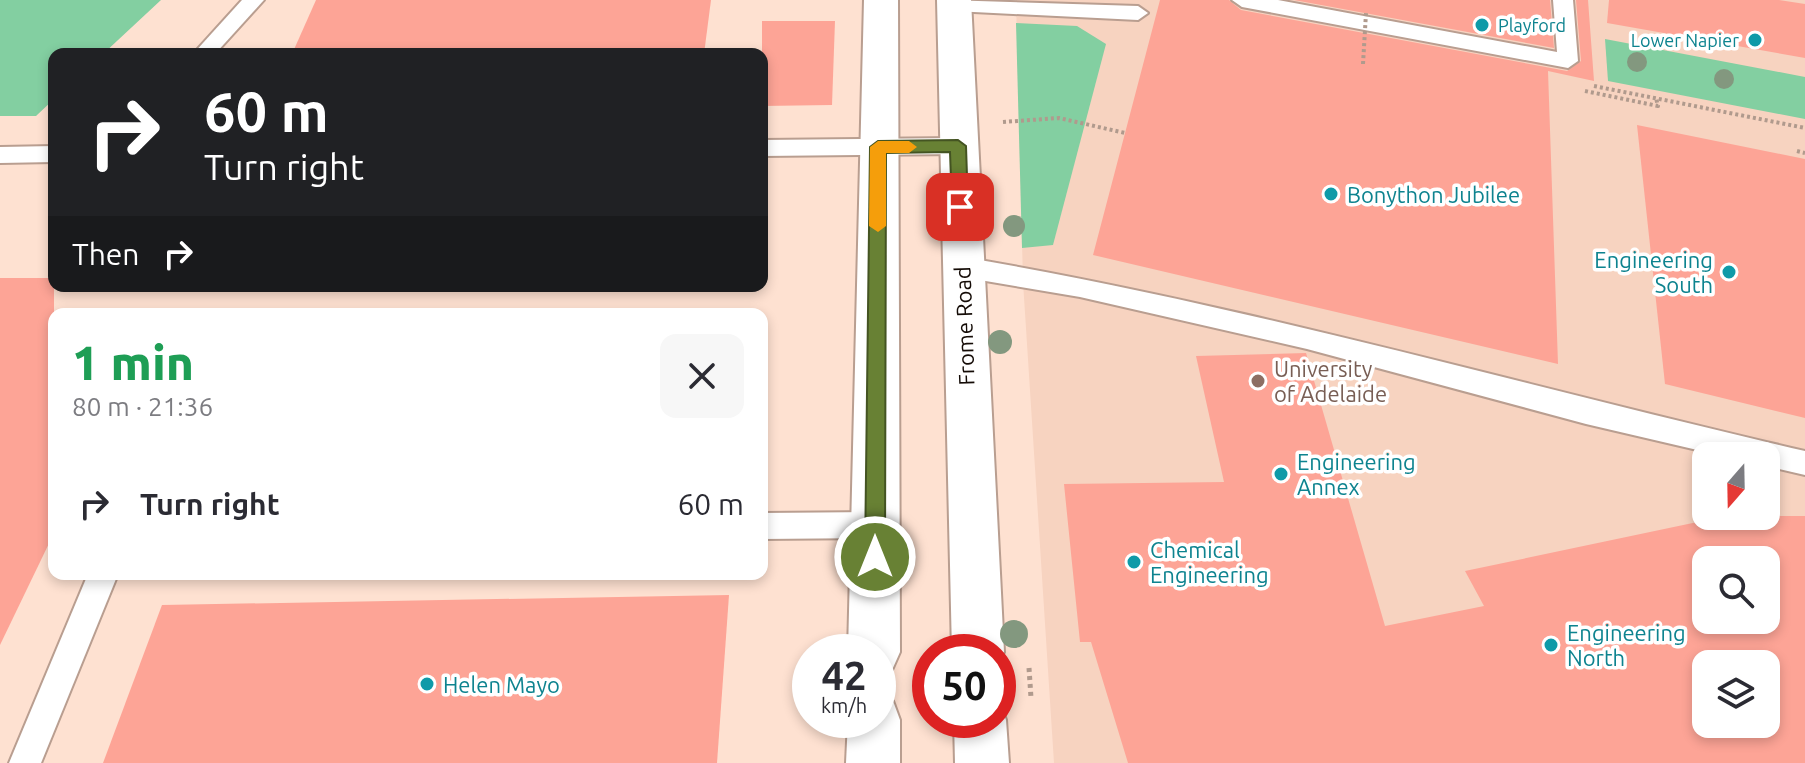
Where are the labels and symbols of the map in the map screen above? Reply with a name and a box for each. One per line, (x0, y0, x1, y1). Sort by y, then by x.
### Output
place label: Playford (1498, 15, 1566, 35)
marker: Playford (1473, 16, 1491, 34)
place label: Lower Napier (1631, 30, 1739, 50)
marker: Lower Napier (1746, 31, 1764, 49)
pin (926, 173, 994, 241)
place label: Bonython Jubilee (1347, 182, 1520, 207)
marker: Bonython Jubilee (1322, 185, 1340, 203)
place label: Engineering South (1594, 247, 1713, 297)
marker: Engineering South (1720, 263, 1738, 281)
street label: Frome Road (949, 266, 979, 386)
place label: University of Adelaide (1274, 356, 1387, 406)
marker: University of Adelaide (1249, 372, 1267, 390)
north arrow (1692, 442, 1780, 530)
place label: Engineering Annex (1297, 449, 1416, 499)
marker: Engineering Annex (1272, 465, 1290, 483)
position arrow (833, 515, 917, 599)
place label: Chemical Engineering (1150, 537, 1269, 587)
marker: Chemical Engineering (1125, 553, 1143, 571)
place label: Engineering North (1567, 620, 1686, 670)
speed limit sign: 50 (912, 634, 1016, 738)
marker: Engineering North (1542, 636, 1560, 654)
place label: Helen Mayo (443, 672, 560, 697)
marker: Helen Mayo (418, 675, 436, 693)

